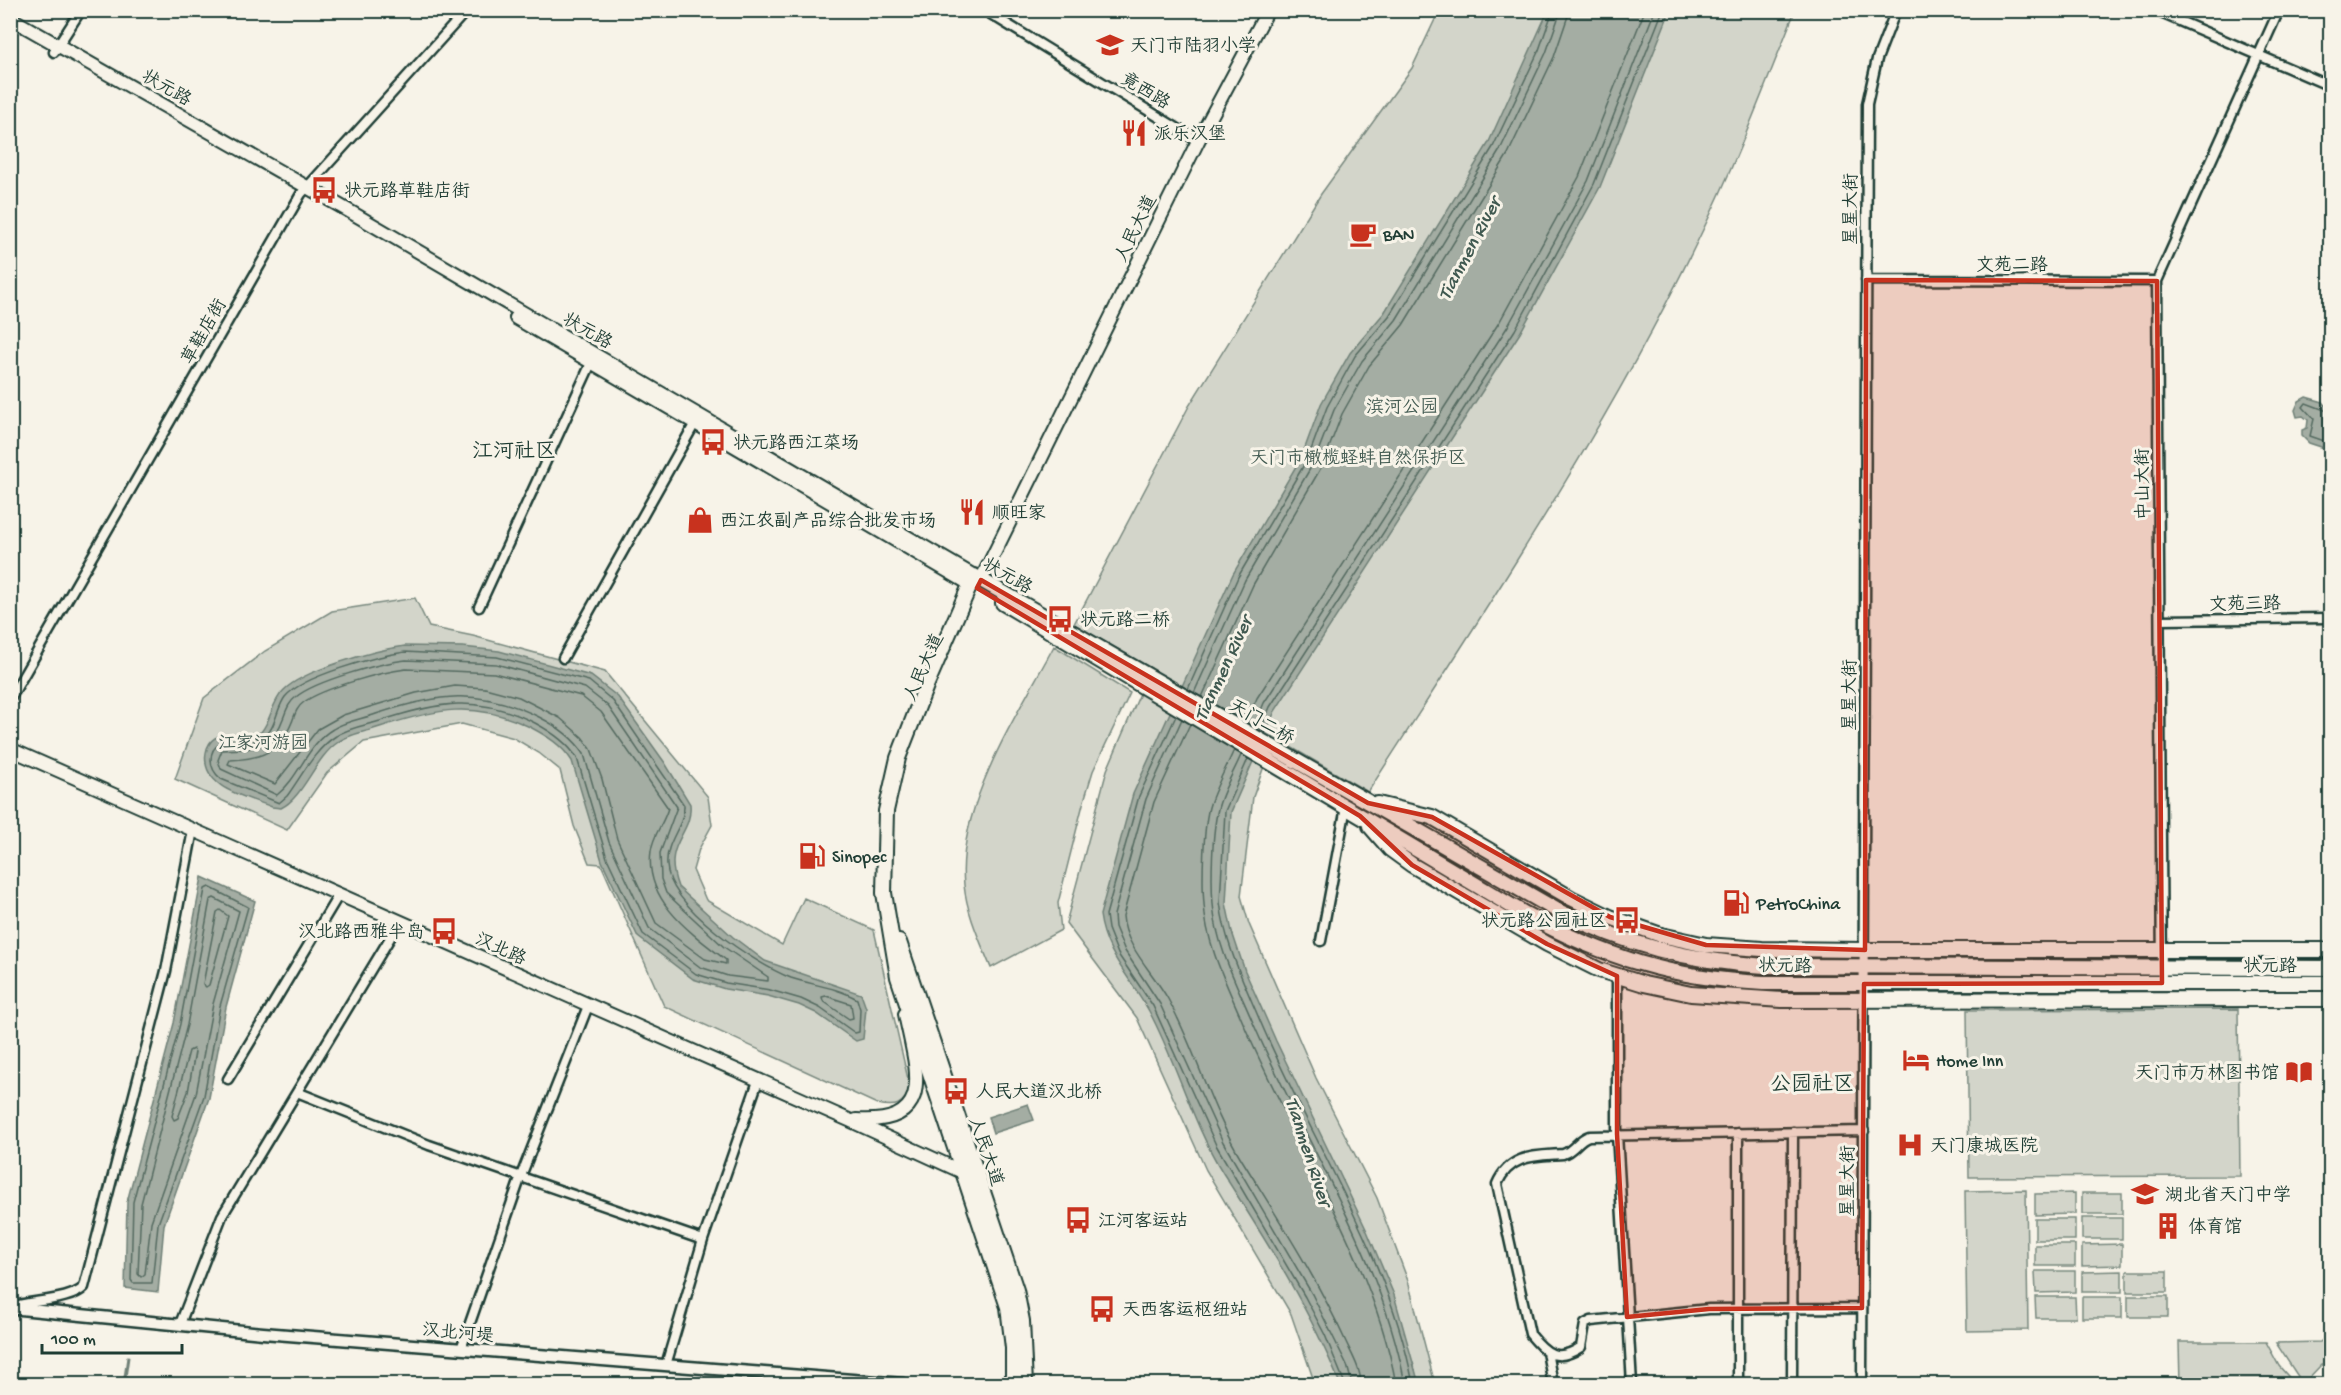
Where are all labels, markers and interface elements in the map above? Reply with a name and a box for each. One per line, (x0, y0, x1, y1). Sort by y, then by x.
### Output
school or university icon: 天门市陆羽小学 (1095, 30, 1125, 60)
place label: 天门市陆羽小学 (1130, 36, 1256, 58)
street label: 状元路 (137, 66, 195, 112)
street label: 竟西路 (1116, 68, 1174, 115)
restaurant icon: 派乐汉堡 (1119, 118, 1149, 148)
place label: 派乐汉堡 (1154, 124, 1226, 146)
street label: 星星大街 (1841, 173, 1863, 245)
bus stop icon: 状元路草鞋店街 (309, 175, 339, 205)
place label: 状元路草鞋店街 (344, 181, 470, 203)
water label: Tianmen River (1435, 191, 1509, 305)
street label: 人民大道 (1111, 192, 1162, 266)
cafe icon: BAN (1348, 219, 1378, 249)
place label: BAN (1382, 226, 1415, 247)
street label: 文苑二路 (1976, 255, 2048, 277)
street label: 草鞋店街 (177, 295, 232, 369)
street label: 状元路 (558, 309, 616, 355)
park label: 滨河公园 (1366, 397, 1438, 419)
bus stop icon: 状元路西江菜场 (698, 427, 728, 457)
place label: 状元路西江菜场 (733, 433, 859, 455)
district label: 江河社区 (472, 440, 556, 466)
park label: 天门市橄榄蛏蚌自然保护区 (1250, 448, 1466, 470)
street label: 中山大街 (2132, 448, 2156, 520)
restaurant icon: 顺旺家 (957, 497, 987, 527)
place label: 顺旺家 (992, 503, 1046, 525)
shop icon: 西江农副产品综合批发市场 (685, 505, 715, 535)
place label: 西江农副产品综合批发市场 (720, 510, 936, 533)
street label: 状元路 (978, 554, 1036, 600)
street label: 文苑三路 (2209, 593, 2281, 617)
bus stop icon: 状元路二桥 (1045, 604, 1075, 634)
place label: 状元路二桥 (1080, 610, 1170, 632)
water label: Tianmen River (1191, 610, 1261, 725)
street label: 人民大道 (900, 630, 950, 705)
street label: 星星大街 (1840, 659, 1862, 731)
street label: 天门二桥 (1224, 695, 1298, 750)
park label: 江家河游园 (218, 733, 308, 755)
fuel station icon: Sinopec (797, 841, 827, 871)
place label: Sinopec (832, 848, 887, 869)
fuel station icon: PetroChina (1721, 888, 1751, 918)
place label: PetroChina (1755, 895, 1841, 916)
bus stop icon: 状元路公园社区 (1612, 905, 1642, 935)
place label: 状元路公园社区 (1481, 911, 1607, 933)
bus stop icon: 汉北路西雅半岛 (429, 916, 459, 946)
place label: 汉北路西雅半岛 (298, 921, 424, 944)
street label: 汉北路 (471, 929, 529, 971)
street label: 状元路 (1758, 956, 1812, 978)
street label: 状元路 (2243, 956, 2297, 978)
hotel icon: Home Inn (1901, 1045, 1931, 1075)
place label: Home Inn (1936, 1052, 2004, 1073)
library icon: 天门市万林图书馆 (2284, 1057, 2314, 1087)
place label: 天门市万林图书馆 (2135, 1063, 2279, 1085)
district label: 公园社区 (1770, 1073, 1854, 1099)
bus stop icon: 人民大道汉北桥 (941, 1076, 971, 1106)
place label: 人民大道汉北桥 (976, 1082, 1102, 1104)
water label: Tianmen River (1278, 1095, 1336, 1213)
street label: 人民大道 (963, 1114, 1007, 1189)
hospital icon: 天门康城医院 (1895, 1130, 1925, 1160)
place label: 天门康城医院 (1930, 1135, 2038, 1158)
street label: 星星大街 (1838, 1145, 1860, 1217)
school or university icon: 湖北省天门中学 (2130, 1179, 2160, 1209)
place label: 湖北省天门中学 (2165, 1185, 2291, 1207)
bus stop icon: 江河客运站 (1063, 1205, 1093, 1235)
place label: 江河客运站 (1098, 1211, 1188, 1233)
building icon: 体育馆 (2153, 1211, 2183, 1241)
place label: 体育馆 (2188, 1217, 2242, 1239)
bus stop icon: 天西客运枢纽站 (1087, 1294, 1117, 1324)
place label: 天西客运枢纽站 (1122, 1300, 1248, 1322)
scale bar (42, 1317, 182, 1355)
street label: 汉北河堤 (421, 1320, 495, 1348)
text: 100 m (50, 1330, 96, 1351)

